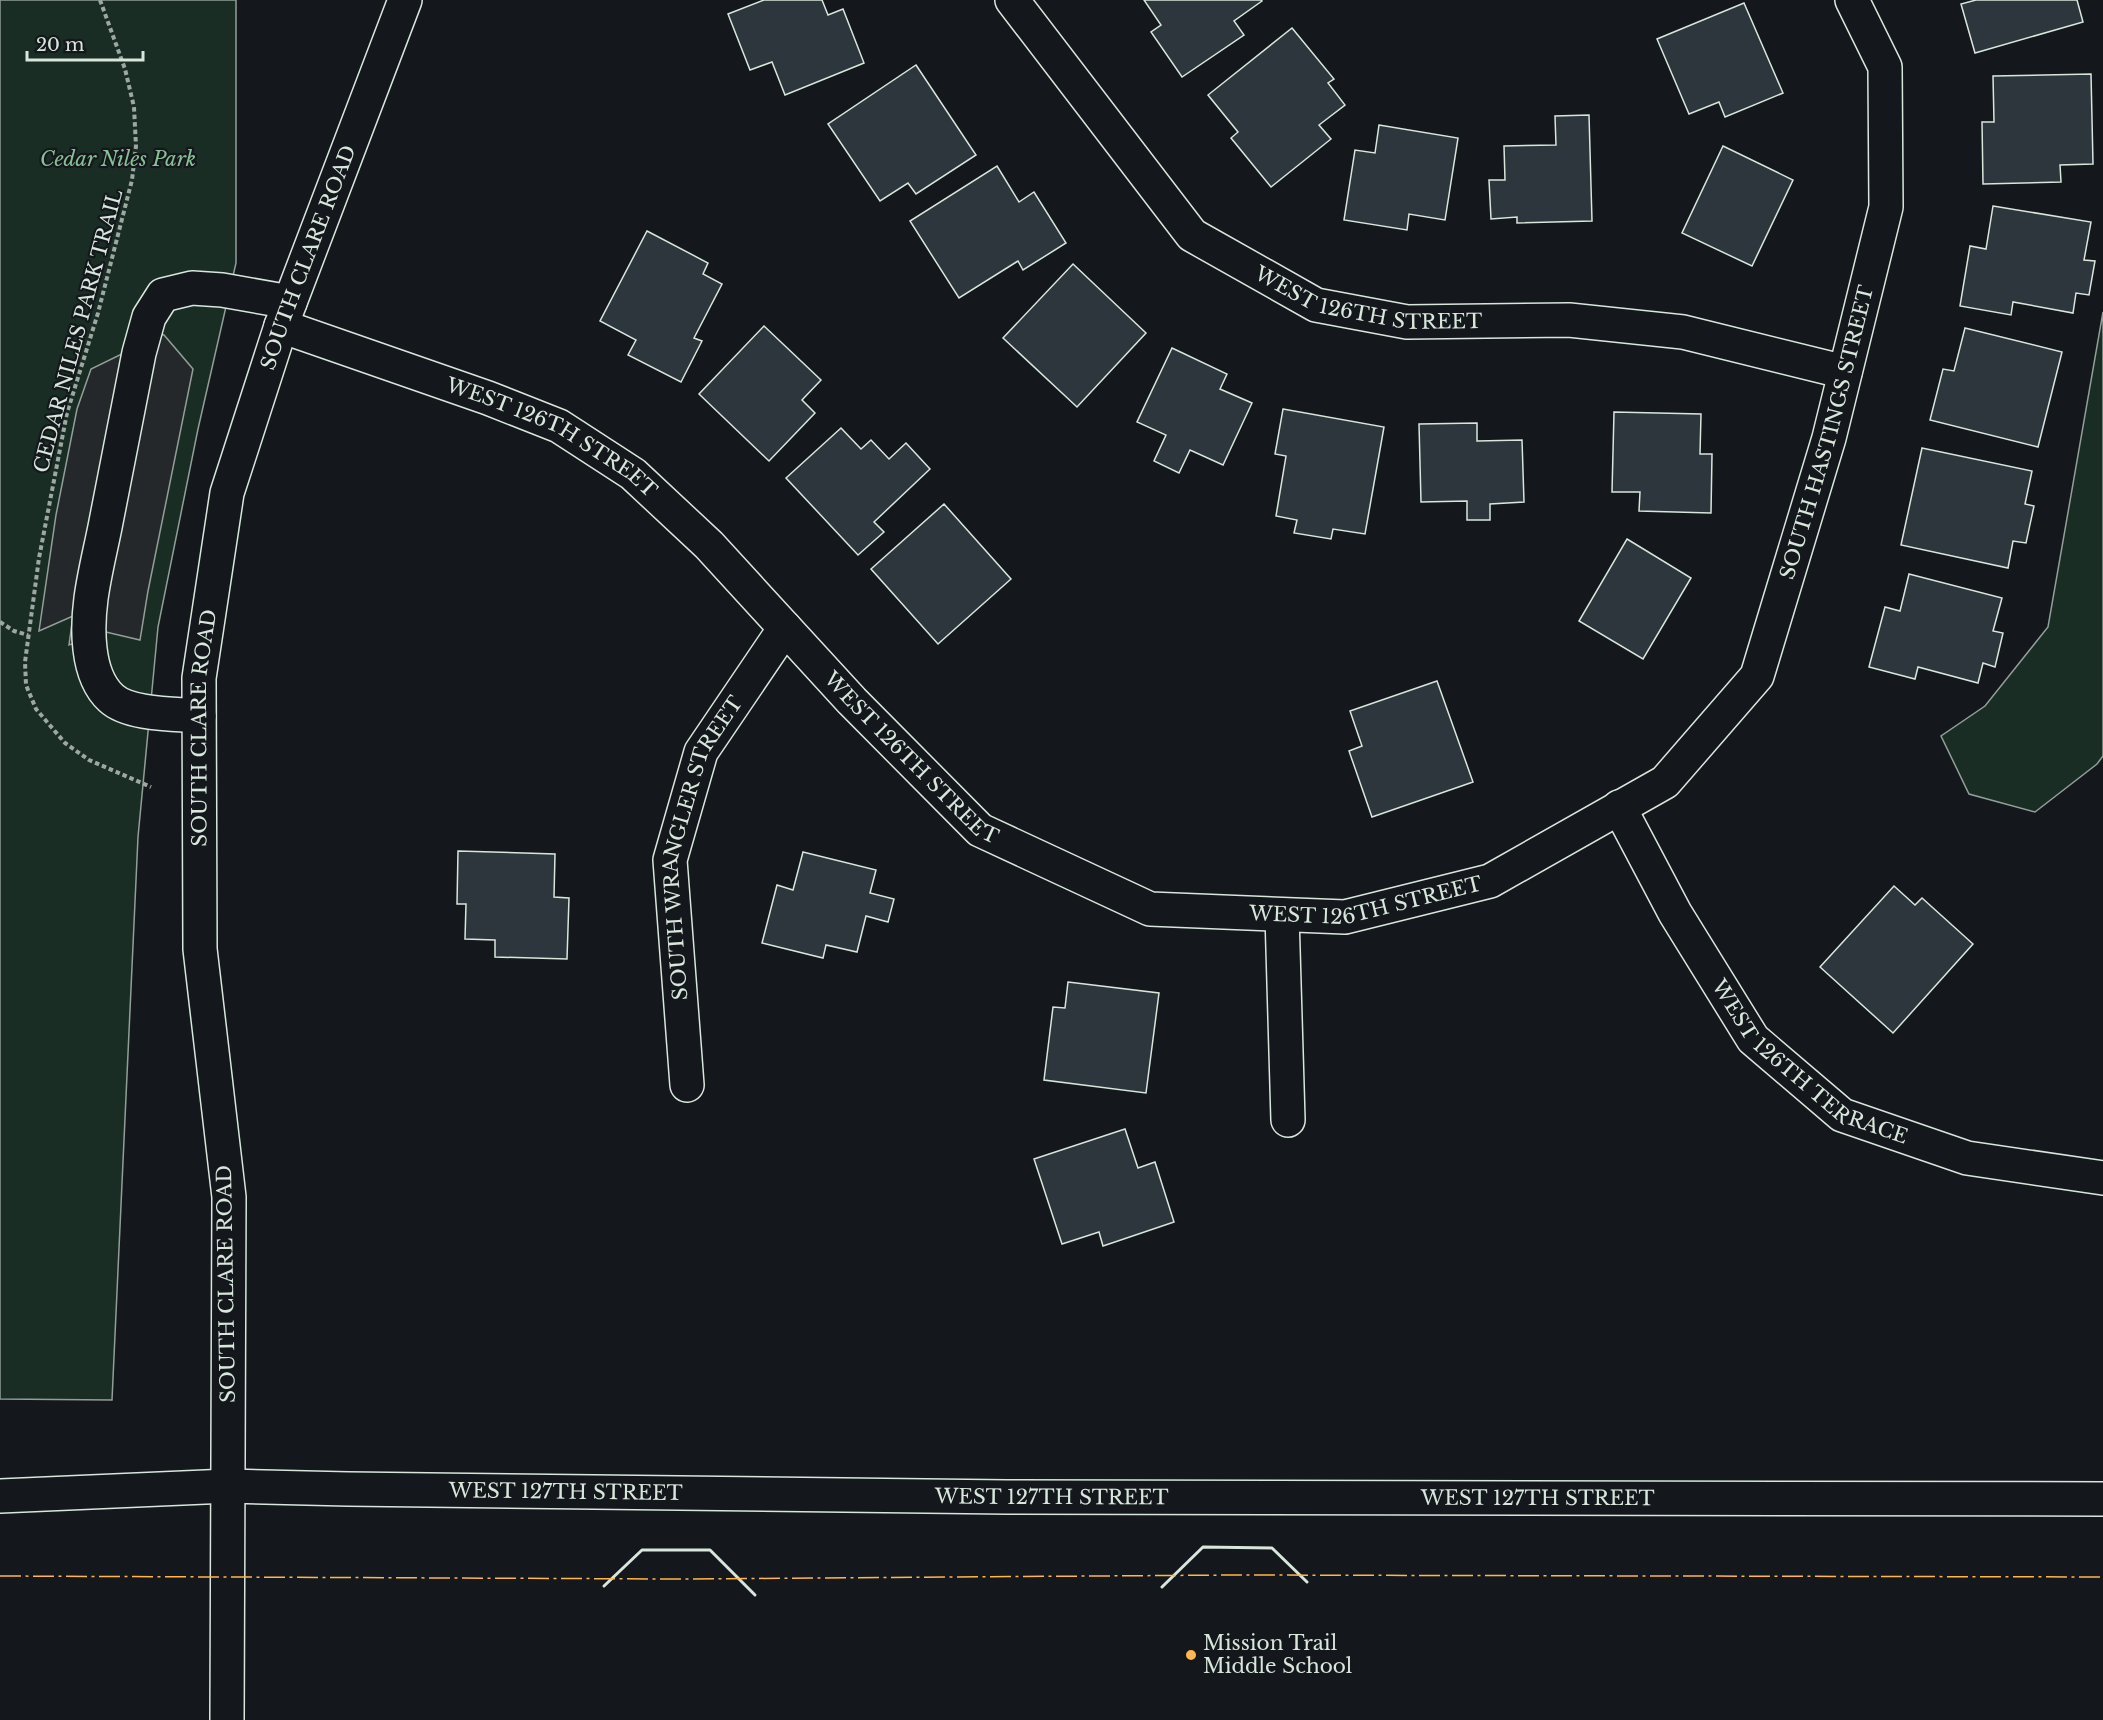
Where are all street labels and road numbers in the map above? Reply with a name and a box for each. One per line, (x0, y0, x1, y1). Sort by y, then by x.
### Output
street label: SOUTH CLARE ROAD (256, 142, 361, 373)
street label: CEDAR NILES PARK TRAIL (29, 186, 128, 475)
street label: WEST 126TH STREET (1250, 260, 1482, 334)
street label: SOUTH HASTINGS STREET (1775, 283, 1878, 582)
street label: WEST 126TH STREET (442, 372, 662, 502)
street label: SOUTH CLARE ROAD (187, 608, 221, 847)
street label: WEST 126TH STREET (819, 666, 1002, 849)
street label: SOUTH WRANGLER STREET (658, 691, 747, 1001)
street label: WEST 126TH STREET (1248, 872, 1484, 929)
street label: WEST 126TH TERRACE (1707, 974, 1911, 1149)
street label: SOUTH CLARE ROAD (212, 1165, 240, 1403)
street label: WEST 127TH STREET (448, 1478, 683, 1505)
street label: WEST 127TH STREET (934, 1484, 1169, 1509)
street label: WEST 127TH STREET (1420, 1486, 1655, 1510)

